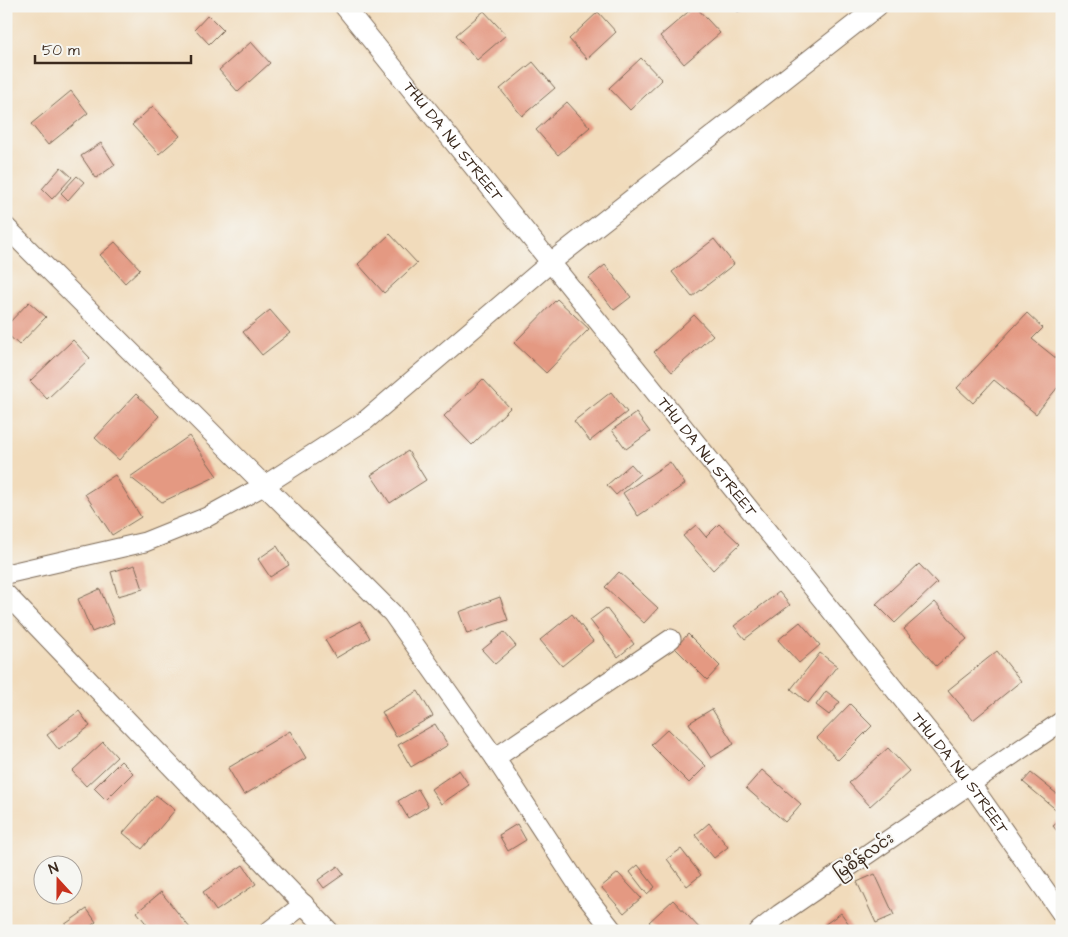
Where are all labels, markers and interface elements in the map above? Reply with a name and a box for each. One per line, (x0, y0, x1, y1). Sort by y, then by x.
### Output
scale bar (35, 32, 191, 64)
text: 50 m (42, 40, 80, 61)
street label: THU DA NU STREET (398, 77, 508, 206)
street label: THU DA NU STREET (652, 392, 762, 521)
street label: THU DA NU STREET (906, 708, 1014, 839)
street label: မြစိန်လင်း (829, 827, 899, 886)
north arrow (32, 854, 82, 904)
text: N (46, 858, 62, 880)

